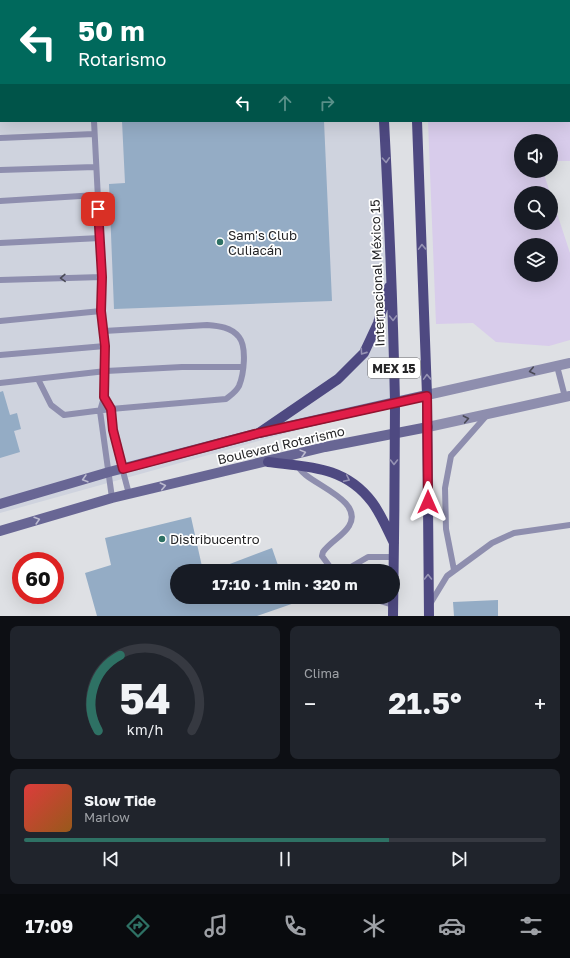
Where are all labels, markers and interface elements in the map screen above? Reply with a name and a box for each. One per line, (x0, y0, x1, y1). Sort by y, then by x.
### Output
text: 50 m (78, 14, 145, 47)
icon: left (12, 16, 64, 68)
text: Rotarismo (78, 48, 166, 70)
icon: left (232, 92, 254, 114)
icon: ahead (274, 92, 296, 114)
icon: right (316, 92, 338, 114)
map controls (514, 134, 558, 282)
button: sound (514, 134, 558, 178)
one-way arrow (381, 157, 390, 163)
button: search (514, 186, 558, 230)
pin (81, 192, 115, 226)
icon: arrive (87, 198, 109, 220)
street label: Internacional México 15 (366, 199, 388, 347)
place label: Sam's Club Culiacán (228, 227, 297, 258)
marker: Sam's Club Culiacán (215, 237, 225, 247)
button: layers (514, 238, 558, 282)
one-way arrow (417, 244, 426, 250)
one-way arrow (60, 274, 66, 282)
one-way arrow (389, 315, 397, 321)
one-way arrow (361, 348, 368, 355)
road number: MEX 15 (368, 358, 420, 378)
one-way arrow (529, 367, 535, 375)
one-way arrow (422, 374, 431, 380)
one-way arrow (463, 415, 469, 424)
street label: Boulevard Rotarismo (216, 423, 346, 467)
one-way arrow (300, 449, 306, 457)
one-way arrow (390, 459, 398, 465)
one-way arrow (82, 474, 89, 483)
one-way arrow (343, 474, 350, 482)
position arrow (407, 481, 449, 523)
one-way arrow (160, 483, 166, 491)
one-way arrow (34, 516, 41, 525)
place label: Distribucentro (170, 531, 260, 547)
marker: Distribucentro (157, 534, 167, 544)
speed limit sign: 60 (12, 552, 64, 604)
one-way arrow (424, 574, 432, 580)
text: 17:10 · 1 min · 320 m (212, 575, 358, 593)
text: Clima (304, 665, 339, 681)
text: 54 (119, 672, 171, 722)
text: 21.5° (388, 685, 462, 721)
text: − (304, 690, 316, 717)
text: + (534, 690, 546, 717)
text: km/h (127, 720, 163, 737)
text: Slow Tide (84, 791, 156, 809)
text: Marlow (84, 809, 130, 825)
icon: previous (100, 848, 122, 870)
icon: pause (274, 848, 296, 870)
icon: next (448, 848, 470, 870)
icon: directions (124, 912, 152, 940)
icon: music (202, 912, 230, 940)
icon: phone (281, 912, 309, 940)
icon: climate (360, 912, 388, 940)
icon: car (438, 912, 466, 940)
icon: filters (517, 912, 545, 940)
text: 17:09 (25, 915, 73, 937)

